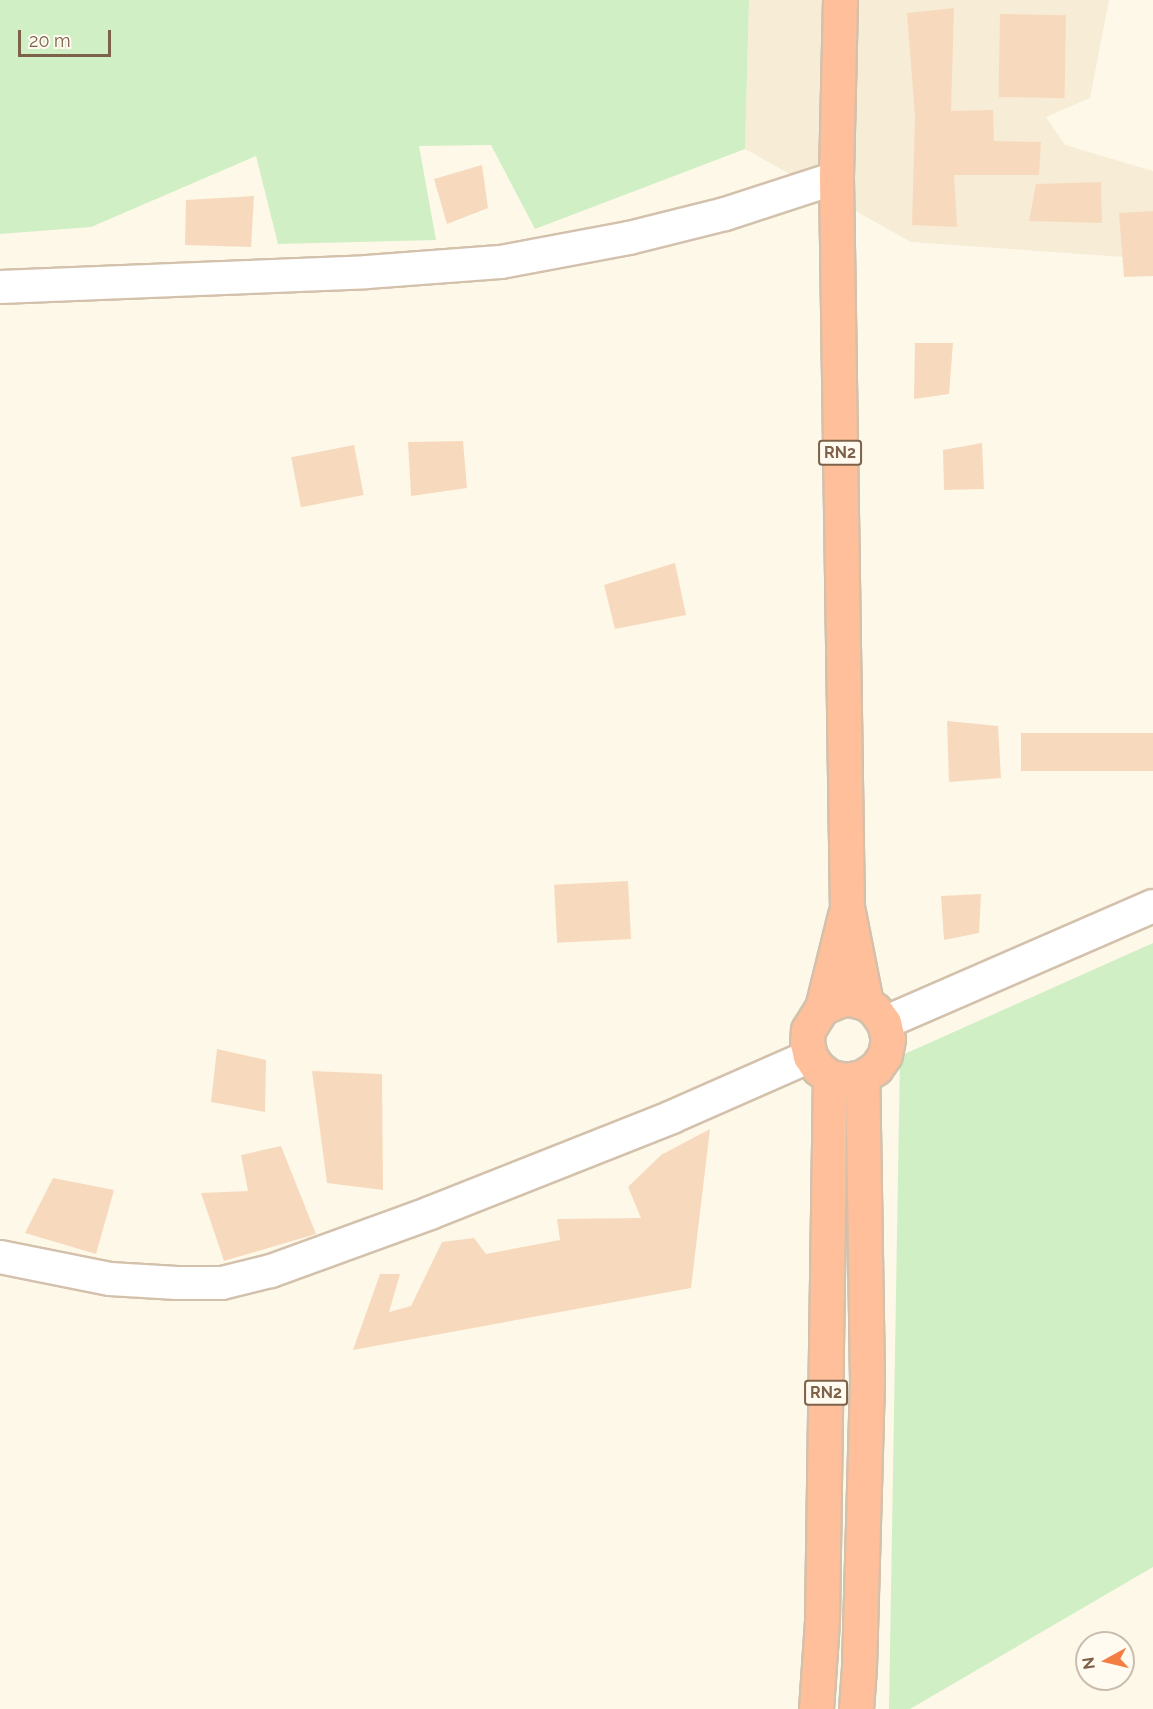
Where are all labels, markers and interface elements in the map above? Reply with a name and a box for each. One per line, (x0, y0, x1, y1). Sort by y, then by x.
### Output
scale bar (21, 18, 114, 56)
text: 20 m (29, 30, 71, 51)
road number: RN2 (818, 440, 862, 466)
road number: RN2 (804, 1380, 848, 1406)
north arrow (1075, 1631, 1135, 1691)
text: N (1078, 1656, 1099, 1671)

